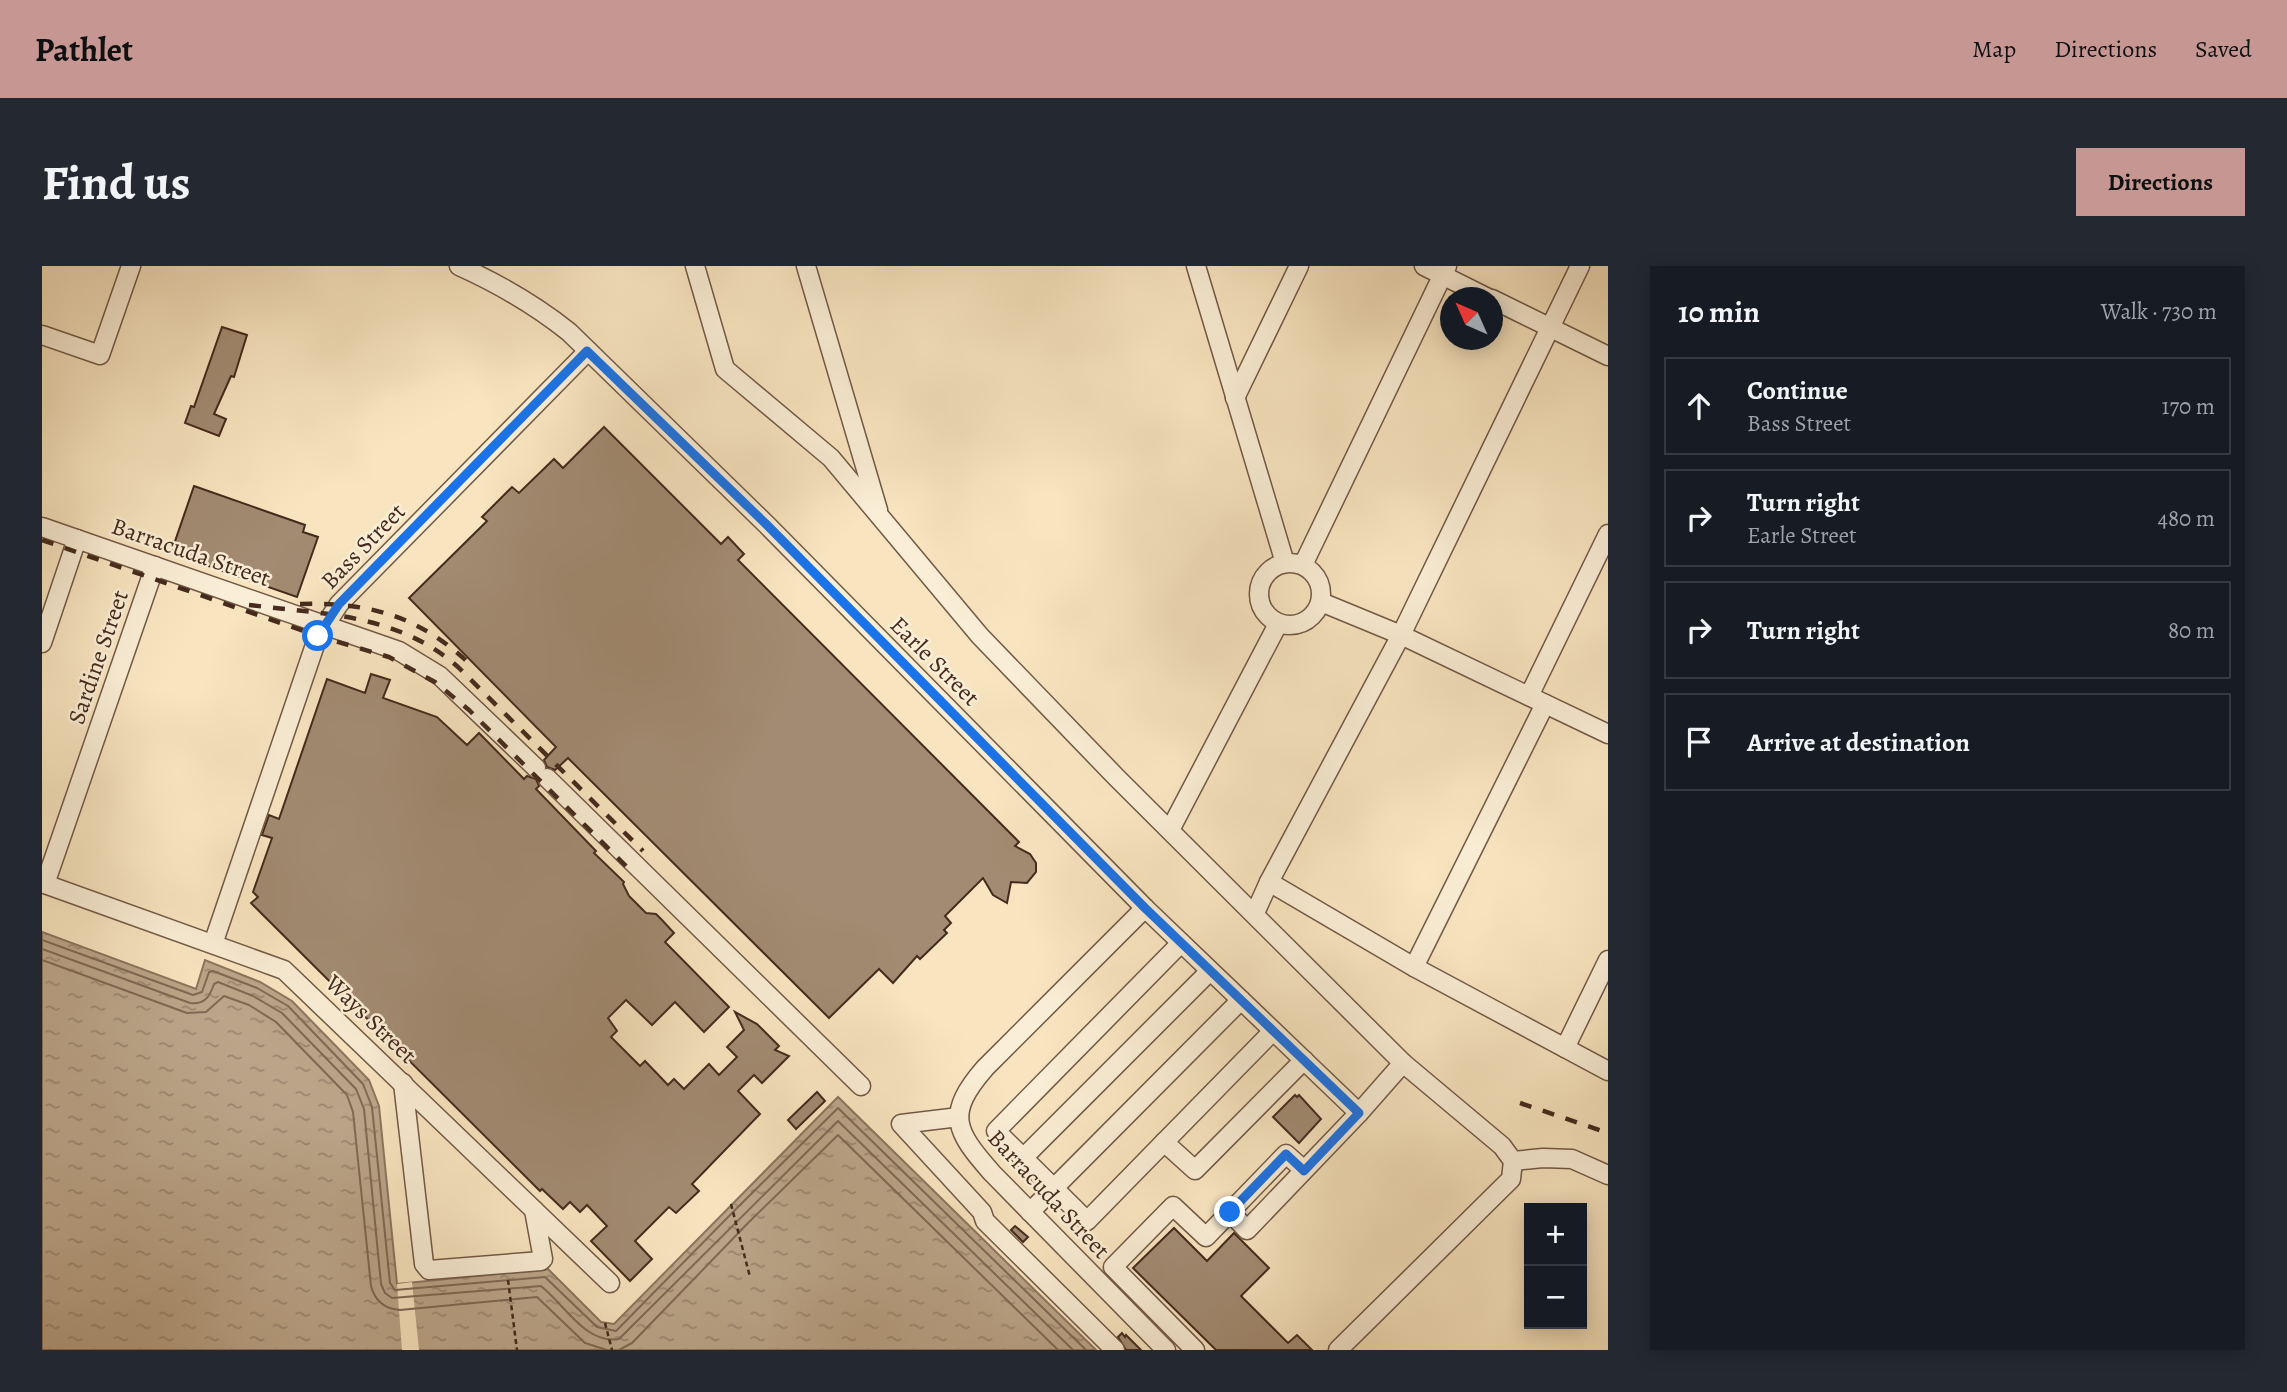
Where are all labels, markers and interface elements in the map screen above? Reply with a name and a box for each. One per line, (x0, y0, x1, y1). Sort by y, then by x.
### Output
text: Pathlet (35, 27, 133, 72)
text: Map (1972, 33, 2016, 65)
text: Directions (2054, 33, 2157, 65)
text: Saved (2195, 33, 2252, 65)
button: Directions (2076, 148, 2245, 216)
text: Find us (42, 149, 190, 216)
north arrow (1440, 287, 1503, 350)
text: 10 min (1678, 292, 1760, 332)
text: Walk · 730 m (2101, 296, 2217, 327)
text: Continue (1747, 373, 1848, 408)
icon: ahead (1680, 387, 1718, 425)
text: 170 m (2162, 391, 2215, 422)
text: Bass Street (1747, 408, 1851, 439)
text: Turn right (1747, 485, 1860, 520)
street label: Bass Street (314, 496, 412, 596)
icon: right (1680, 499, 1718, 537)
text: 480 m (2157, 503, 2215, 534)
street label: Barracuda Street (107, 510, 275, 594)
text: Earle Street (1747, 520, 1857, 551)
street label: Sardine Street (60, 586, 136, 728)
street label: Earle Street (883, 609, 987, 713)
icon: right (1680, 611, 1718, 649)
text: Turn right (1747, 613, 1860, 648)
text: 80 m (2168, 615, 2215, 646)
route start (302, 620, 333, 651)
icon: arrive (1680, 723, 1718, 761)
text: Arrive at destination (1747, 725, 1970, 760)
street label: Ways Street (318, 967, 424, 1071)
street label: Barracuda Street (981, 1122, 1117, 1266)
route end (1214, 1196, 1245, 1227)
map controls (1524, 1203, 1587, 1329)
button: + (1524, 1203, 1587, 1266)
button: − (1524, 1266, 1587, 1329)

